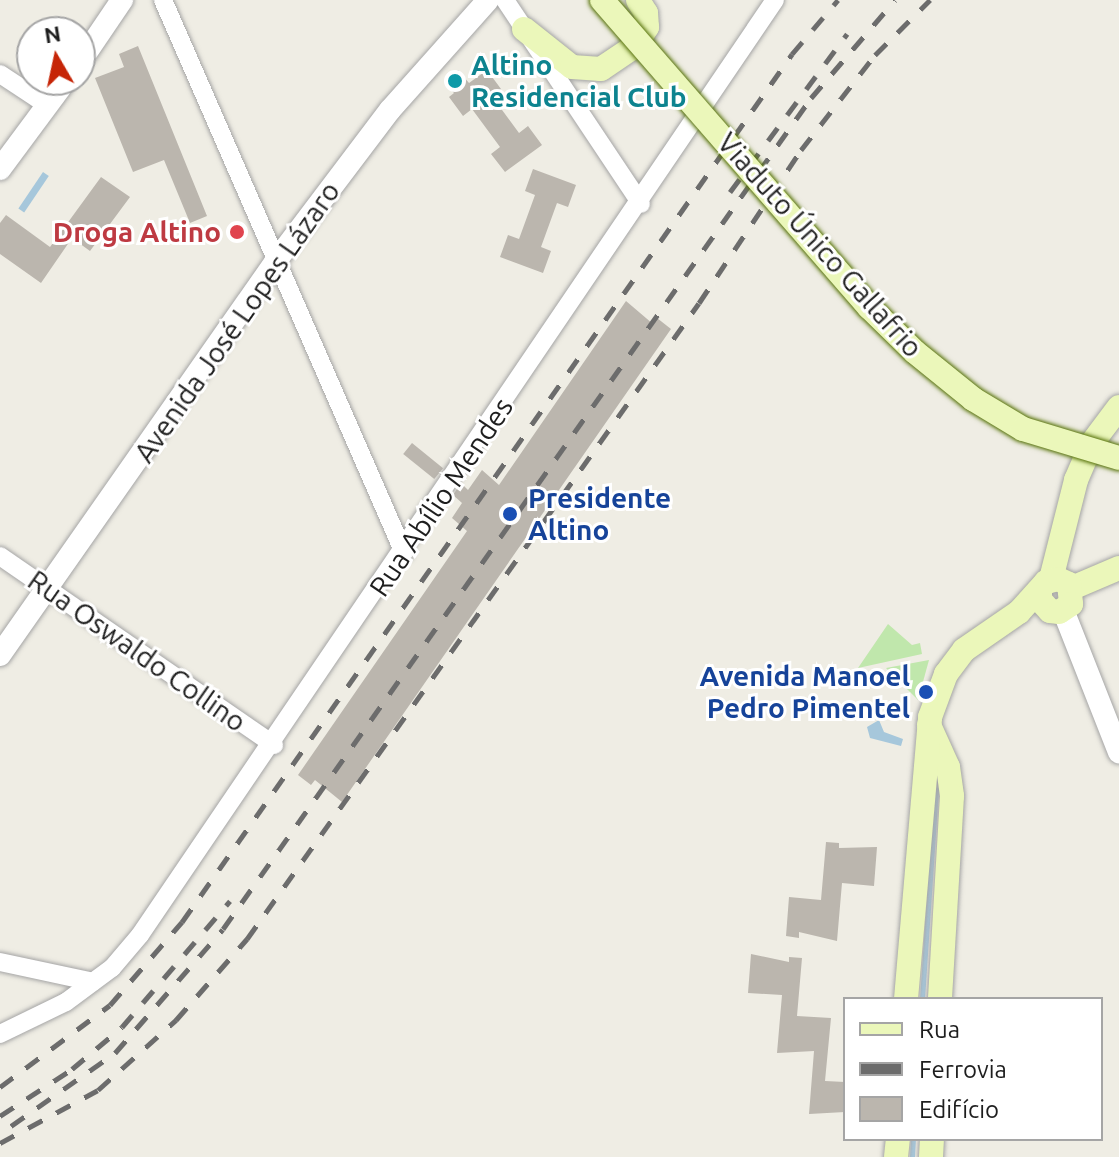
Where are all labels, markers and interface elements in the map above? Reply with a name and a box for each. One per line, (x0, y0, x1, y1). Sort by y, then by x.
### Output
north arrow (16, 16, 96, 96)
text: N (42, 20, 63, 47)
place label: Altino Residencial Club (471, 48, 687, 114)
marker: Altino Residencial Club (446, 72, 464, 90)
street label: Viaduto Único Gallafrio (710, 126, 930, 364)
street label: Avenida José Lopes Lázaro (127, 175, 347, 469)
place label: Droga Altino (53, 215, 221, 249)
marker: Droga Altino (228, 223, 246, 241)
street label: Rua Abílio Mendes (362, 391, 520, 603)
place label: Presidente Altino (528, 481, 671, 547)
marker: Presidente Altino (499, 503, 521, 525)
street label: Rua Oswaldo Collino (22, 563, 252, 739)
place label: Avenida Manoel Pedro Pimentel (700, 659, 910, 725)
marker: Avenida Manoel Pedro Pimentel (917, 683, 935, 701)
legend (843, 997, 1103, 1141)
text: Rua (919, 1016, 960, 1043)
text: Ferrovia (919, 1056, 1007, 1083)
text: Edifício (919, 1096, 999, 1123)

